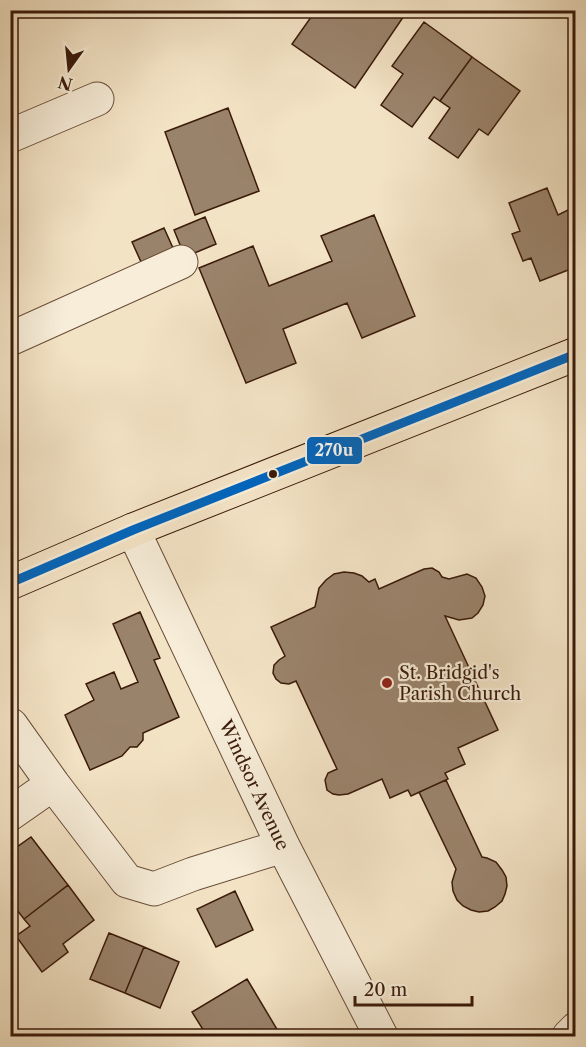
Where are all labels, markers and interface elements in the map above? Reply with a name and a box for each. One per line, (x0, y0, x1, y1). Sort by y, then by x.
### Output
north arrow (39, 39, 99, 99)
text: N (56, 72, 74, 95)
line badge: 270u (306, 436, 363, 465)
text: 270u (315, 440, 354, 460)
unlabelled marker (267, 468, 279, 480)
place label: St. Bridgid's Parish Church (399, 662, 521, 705)
marker: St. Bridgid's Parish Church (380, 676, 394, 690)
street label: Windsor Avenue (214, 715, 294, 854)
scale bar (355, 969, 472, 1007)
text: 20 m (364, 979, 408, 1001)

